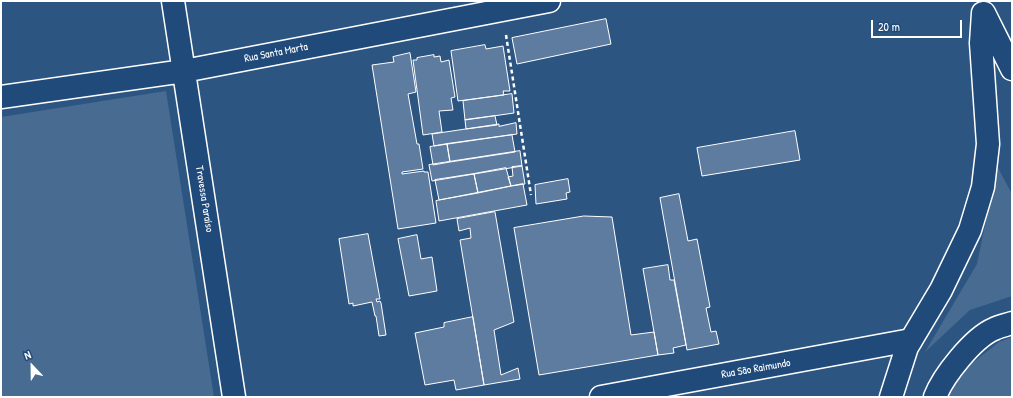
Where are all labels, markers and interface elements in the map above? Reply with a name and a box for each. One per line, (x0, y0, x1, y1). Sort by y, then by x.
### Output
scale bar (873, 12, 964, 38)
text: 20 m (878, 18, 900, 35)
street label: Rua Santa Marta (243, 40, 309, 66)
street label: Travessa Paraíso (192, 165, 216, 233)
north arrow (12, 346, 52, 386)
text: N (22, 347, 33, 362)
street label: Rua São Raimundo (720, 356, 792, 382)

